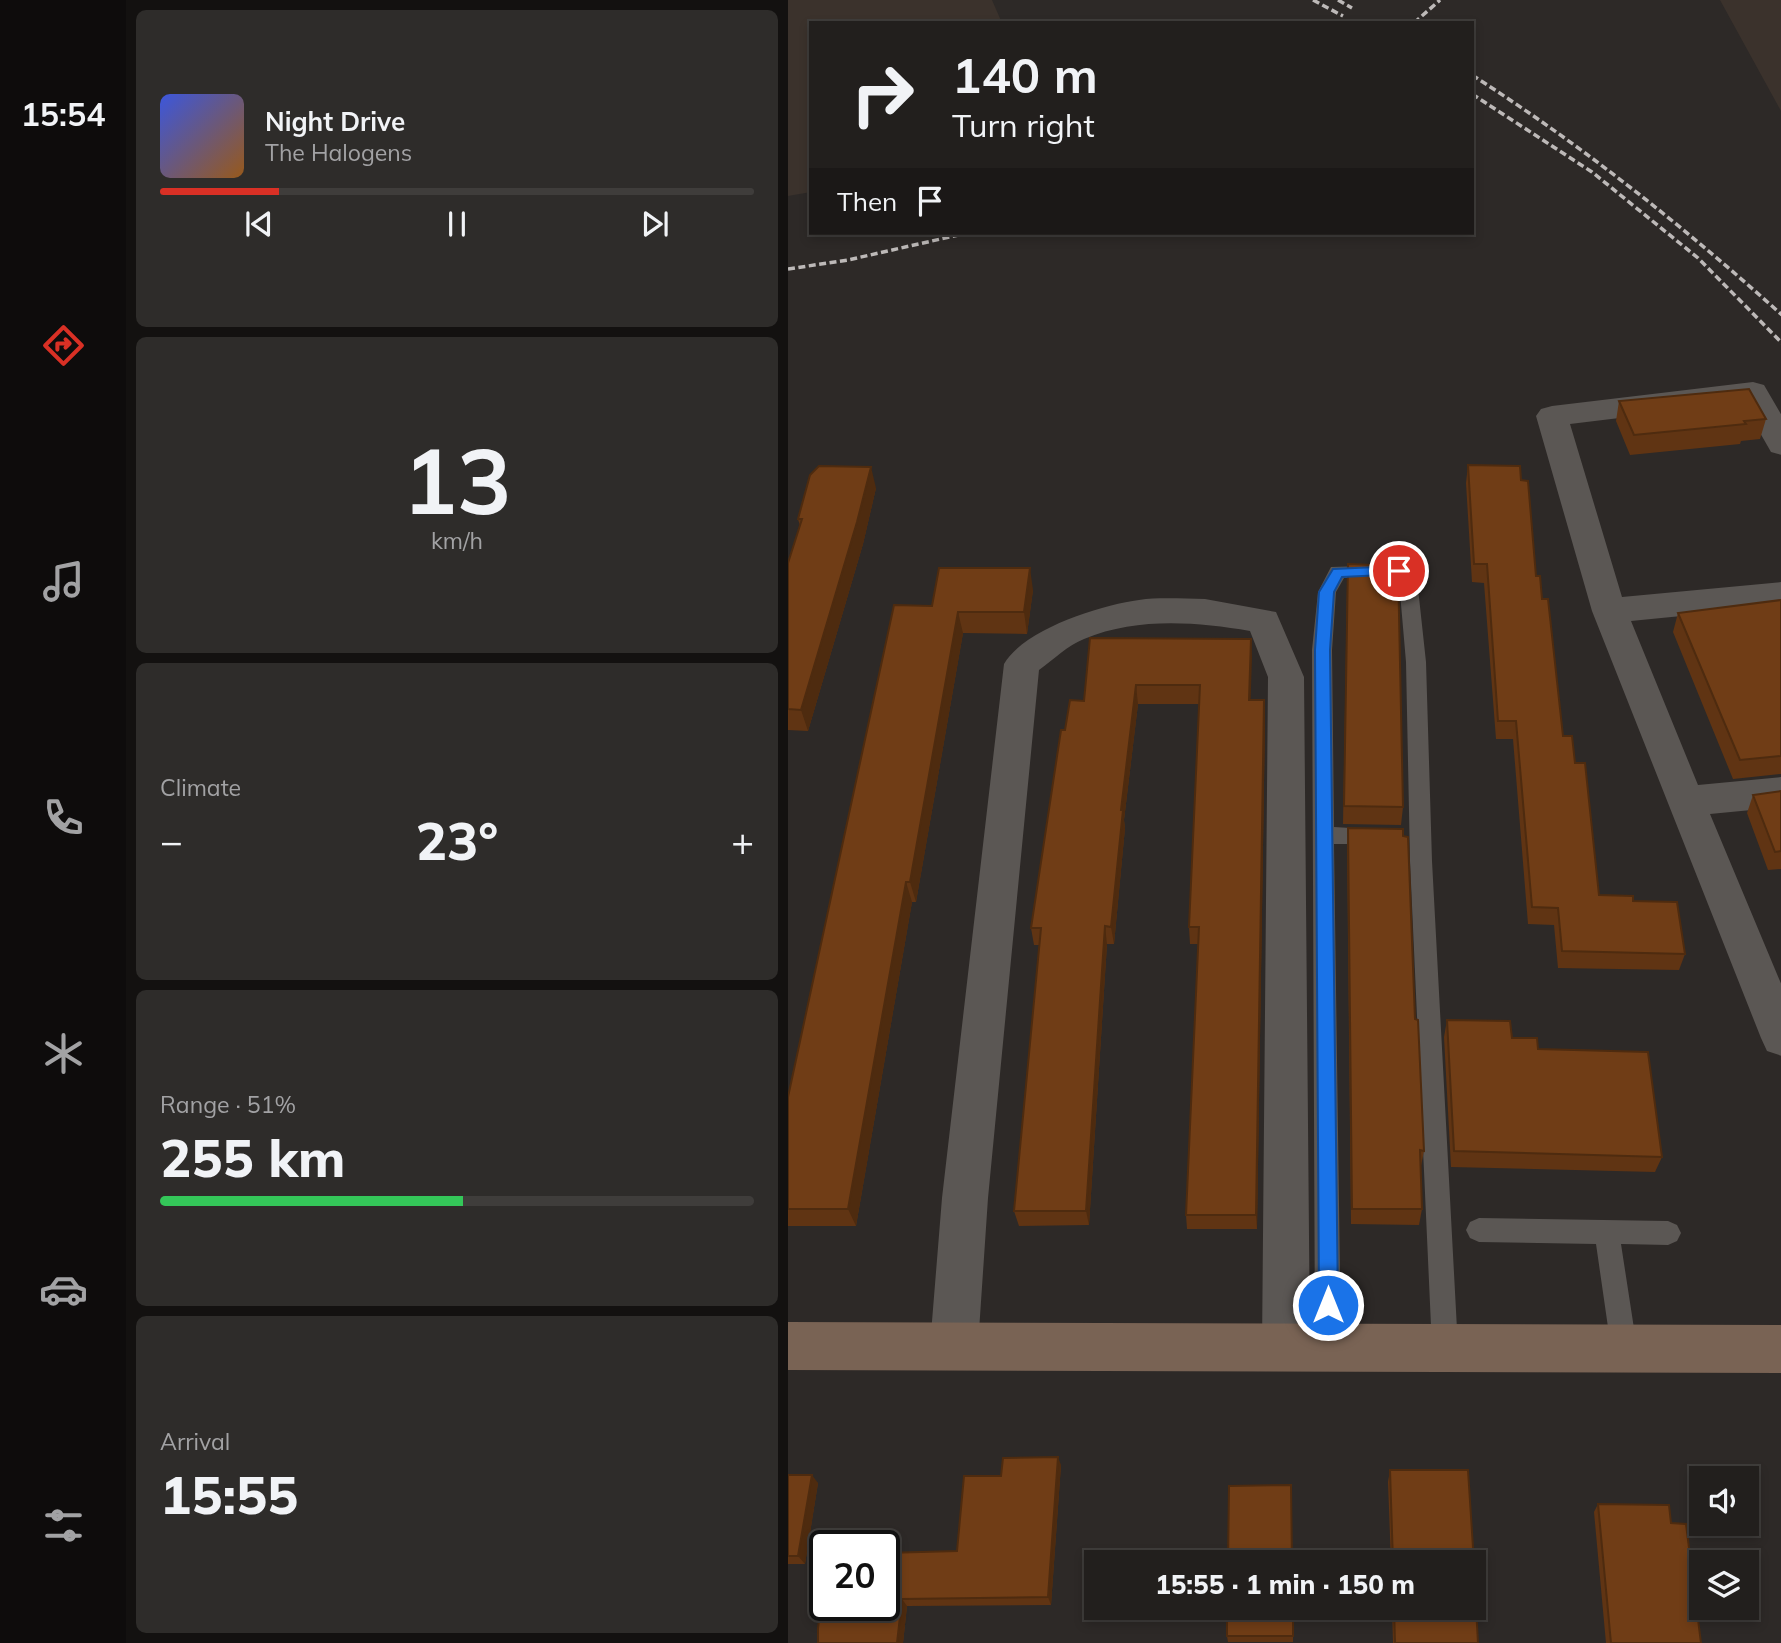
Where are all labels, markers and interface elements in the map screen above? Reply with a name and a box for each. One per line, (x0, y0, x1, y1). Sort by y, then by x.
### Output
text: 140 m (952, 44, 1098, 105)
icon: right (837, 49, 928, 140)
text: 15:54 (21, 94, 105, 134)
text: Night Drive (265, 105, 405, 138)
text: Turn right (952, 105, 1095, 145)
text: The Halogens (265, 138, 412, 167)
icon: arrive (911, 182, 949, 220)
text: Then (837, 185, 897, 218)
icon: previous (240, 205, 278, 243)
icon: pause (438, 205, 476, 243)
icon: next (636, 205, 674, 243)
icon: directions (39, 321, 88, 370)
text: 13 (402, 423, 512, 537)
text: km/h (431, 526, 483, 555)
pin (1369, 541, 1429, 601)
icon: arrive (1380, 552, 1418, 590)
icon: music (39, 557, 88, 606)
text: Climate (160, 773, 241, 802)
icon: phone (39, 793, 88, 842)
text: 23° (416, 808, 498, 873)
text: − (160, 817, 183, 865)
text: + (731, 817, 754, 865)
icon: climate (39, 1029, 88, 1078)
text: Range · 51% (160, 1090, 296, 1119)
text: 255 km (160, 1125, 345, 1190)
icon: car (39, 1265, 88, 1314)
position arrow (1291, 1268, 1365, 1342)
text: Arrival (160, 1427, 230, 1456)
text: 15:55 (160, 1462, 298, 1527)
map controls (1689, 1466, 1759, 1620)
button: sound (1689, 1466, 1759, 1536)
icon: filters (39, 1501, 88, 1550)
speed limit sign: 20 (809, 1530, 900, 1621)
button: layers (1689, 1550, 1759, 1620)
text: 15:55 · 1 min · 150 m (1155, 1568, 1415, 1601)

